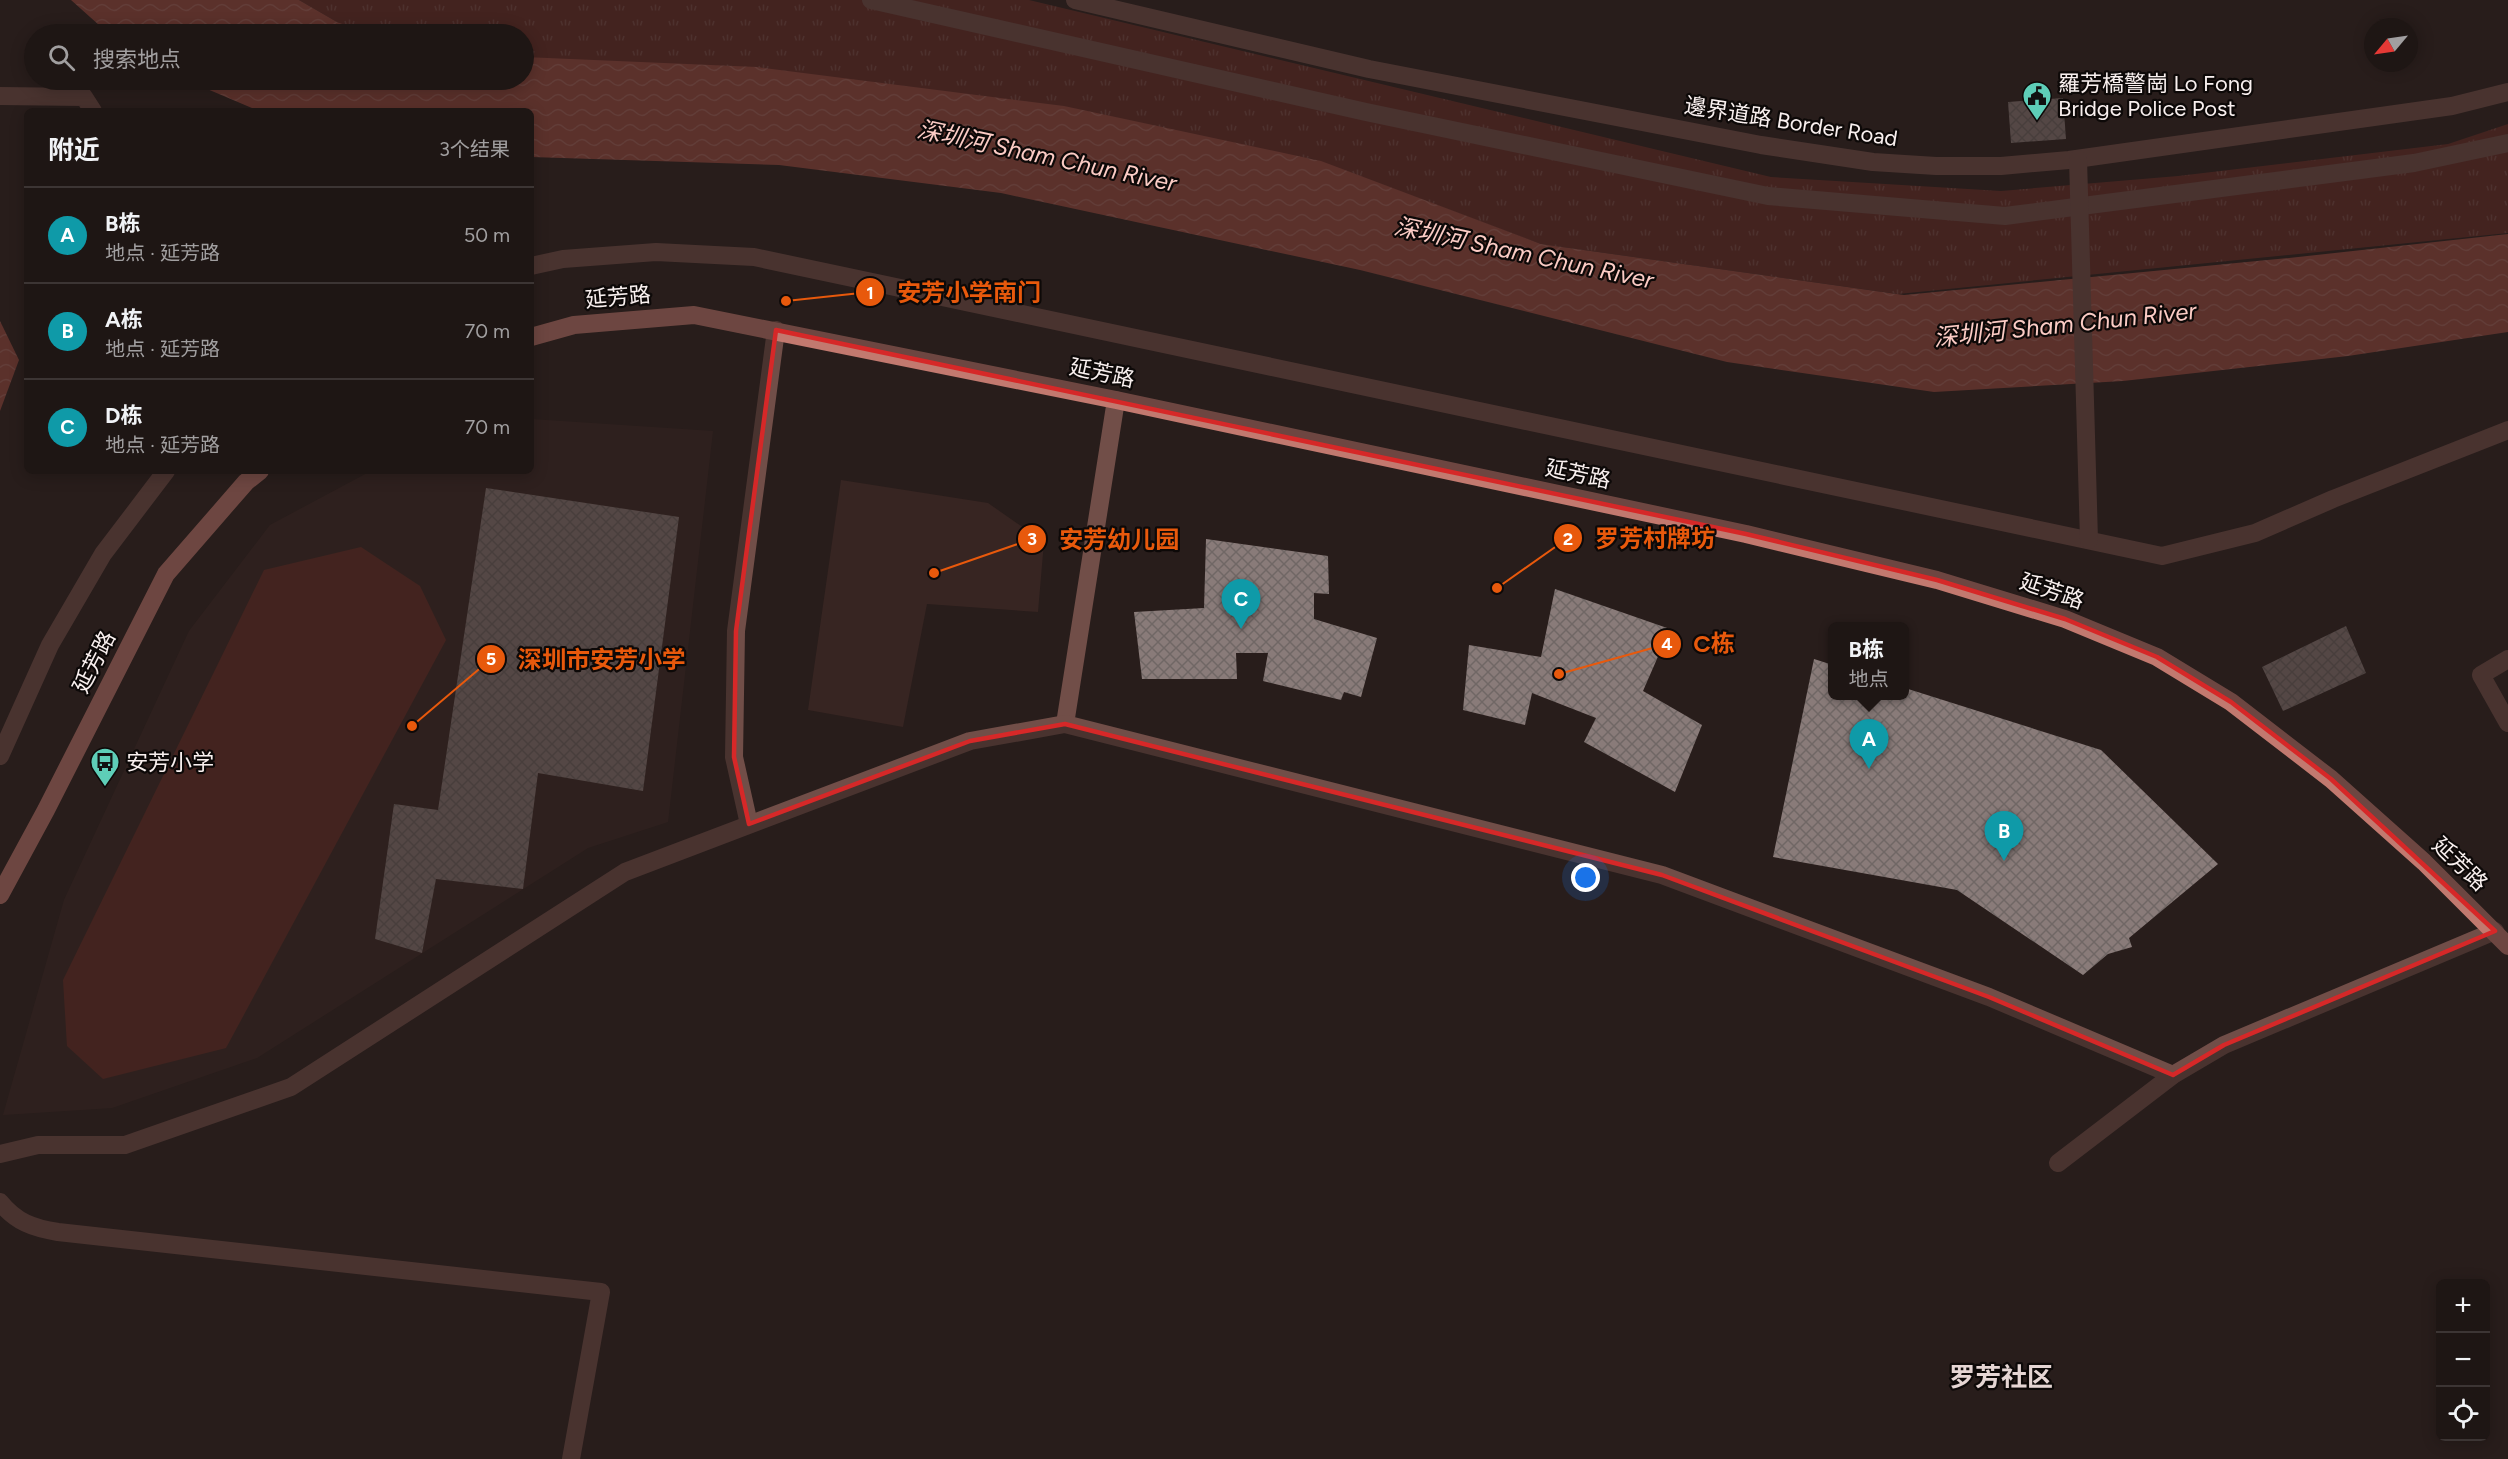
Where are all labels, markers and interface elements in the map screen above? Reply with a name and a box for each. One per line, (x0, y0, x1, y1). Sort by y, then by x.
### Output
north arrow (2364, 18, 2418, 72)
search box (24, 24, 534, 90)
icon: search (45, 41, 78, 74)
text: 搜索地点 (93, 46, 181, 73)
place label: 羅芳橋警崗 Lo Fong Bridge Police Post (2058, 70, 2253, 122)
public building icon: 羅芳橋警崗 Lo Fong Bridge Police Post (2021, 80, 2053, 122)
street label: 邊界道路 Border Road (1682, 92, 1900, 152)
water label: 深圳河 Sham Chun River (915, 114, 1180, 198)
text: 附近 (48, 134, 100, 166)
text: 3个结果 (439, 137, 510, 161)
text: B栋 (105, 210, 140, 237)
water label: 深圳河 Sham Chun River (1392, 211, 1657, 295)
text: A (60, 223, 75, 247)
text: 50 m (464, 223, 510, 247)
text: 地点 · 延芳路 (105, 241, 220, 265)
callout: 安芳小学南门 (855, 271, 1053, 313)
text: 安芳小学南门 (897, 278, 1041, 307)
street label: 延芳路 (584, 281, 652, 313)
text: 1 (866, 282, 874, 304)
water label: 深圳河 Sham Chun River (1932, 296, 2199, 352)
text: A栋 (105, 306, 143, 333)
text: B (61, 319, 74, 343)
text: 70 m (464, 319, 510, 343)
text: 地点 · 延芳路 (105, 337, 220, 361)
street label: 延芳路 (1067, 353, 1137, 393)
text: D栋 (105, 402, 142, 429)
text: C (60, 415, 75, 439)
text: 70 m (464, 415, 510, 439)
text: 地点 · 延芳路 (105, 433, 220, 457)
street label: 延芳路 (1543, 454, 1613, 494)
callout: 罗芳村牌坊 (1553, 517, 1727, 559)
callout: 安芳幼儿园 (1017, 518, 1191, 560)
text: 罗芳村牌坊 (1595, 524, 1715, 553)
text: 安芳幼儿园 (1059, 525, 1179, 554)
text: 3 (1027, 528, 1037, 550)
text: 2 (1563, 528, 1573, 550)
street label: 延芳路 (2016, 567, 2088, 615)
pin: C (1222, 580, 1260, 629)
popup (1828, 622, 1909, 700)
callout: C栋 (1652, 623, 1747, 665)
street label: 延芳路 (67, 626, 121, 698)
text: C栋 (1693, 629, 1735, 658)
text: 4 (1661, 633, 1673, 655)
text: B栋 (1849, 636, 1884, 663)
callout: 深圳市安芳小学 (476, 638, 698, 680)
text: 深圳市安芳小学 (518, 645, 686, 674)
text: 5 (486, 648, 496, 670)
text: 地点 (1849, 667, 1889, 691)
pin: A (1850, 720, 1888, 769)
bus stop icon: 安芳小学 (89, 746, 121, 788)
place label: 安芳小学 (126, 749, 214, 776)
pin: B (1984, 812, 2024, 861)
street label: 延芳路 (2427, 831, 2493, 897)
your location (1571, 863, 1600, 892)
map controls (2436, 1279, 2490, 1441)
button: + (2436, 1279, 2490, 1333)
button: − (2436, 1333, 2490, 1387)
district label: 罗芳社区 (1949, 1361, 2053, 1393)
button: locate (2436, 1387, 2490, 1441)

